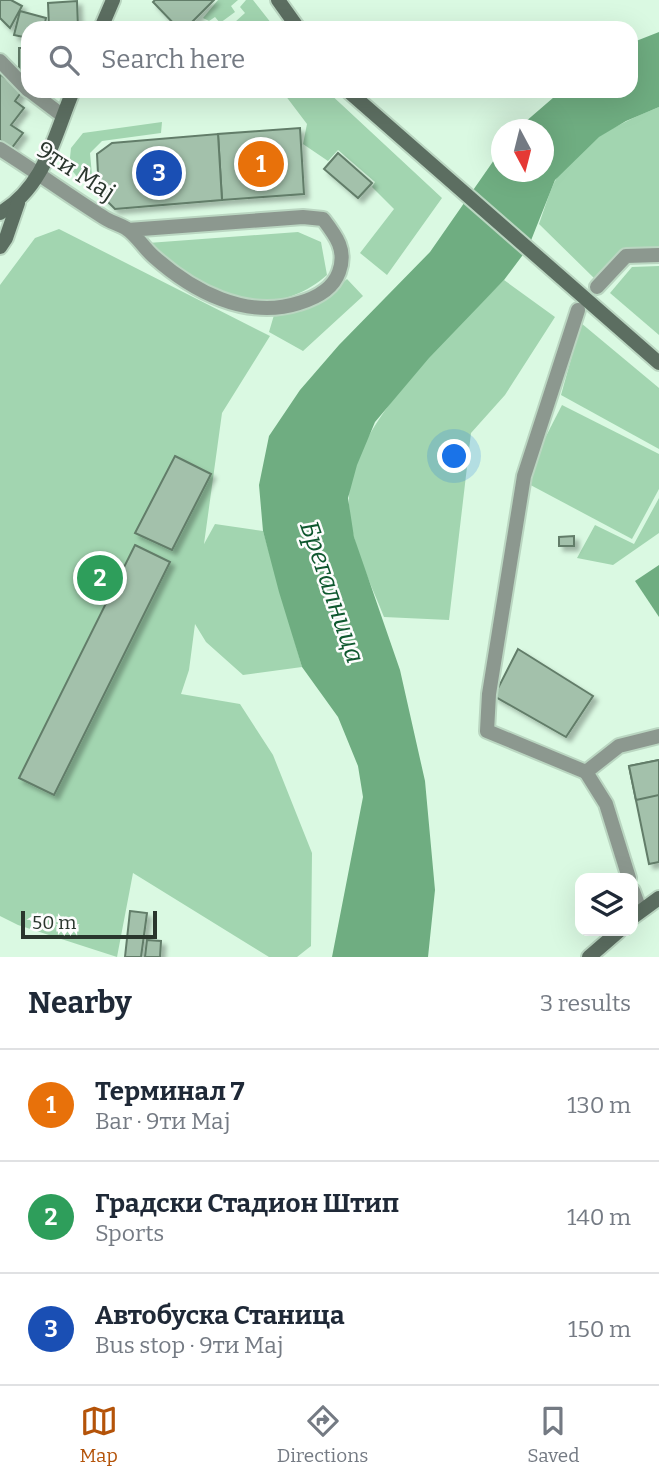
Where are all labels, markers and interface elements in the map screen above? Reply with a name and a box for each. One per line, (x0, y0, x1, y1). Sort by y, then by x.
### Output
search box (21, 21, 638, 98)
icon: search (45, 41, 83, 79)
text: Search here (101, 44, 245, 75)
north arrow (491, 119, 554, 182)
street label: 9ти Мај (31, 135, 121, 207)
pin: 1 (238, 138, 284, 190)
pin: 3 (136, 147, 182, 199)
your location (437, 439, 471, 473)
water label: Брегалница (293, 517, 371, 667)
pin: 2 (77, 552, 123, 604)
map controls (575, 873, 638, 936)
button: layers (575, 873, 638, 936)
scale bar (21, 908, 158, 940)
text: 50 m (32, 911, 76, 934)
text: Nearby (28, 985, 132, 1021)
text: 3 results (540, 989, 631, 1017)
text: Терминал 7 (95, 1076, 245, 1107)
text: 1 (46, 1091, 56, 1119)
text: 130 m (567, 1091, 631, 1119)
text: Bar · 9ти Мај (95, 1107, 231, 1135)
text: Градски Стадион Штип (95, 1188, 399, 1219)
text: 2 (45, 1203, 57, 1231)
text: 140 m (567, 1203, 631, 1231)
text: Sports (95, 1219, 164, 1247)
text: Автобуска Станица (95, 1300, 344, 1331)
text: 3 (44, 1315, 58, 1343)
text: 150 m (568, 1315, 631, 1343)
text: Bus stop · 9ти Мај (95, 1331, 284, 1359)
tab: Map (80, 1402, 118, 1467)
tab: Directions (277, 1402, 368, 1467)
tab: Saved (527, 1402, 579, 1467)

